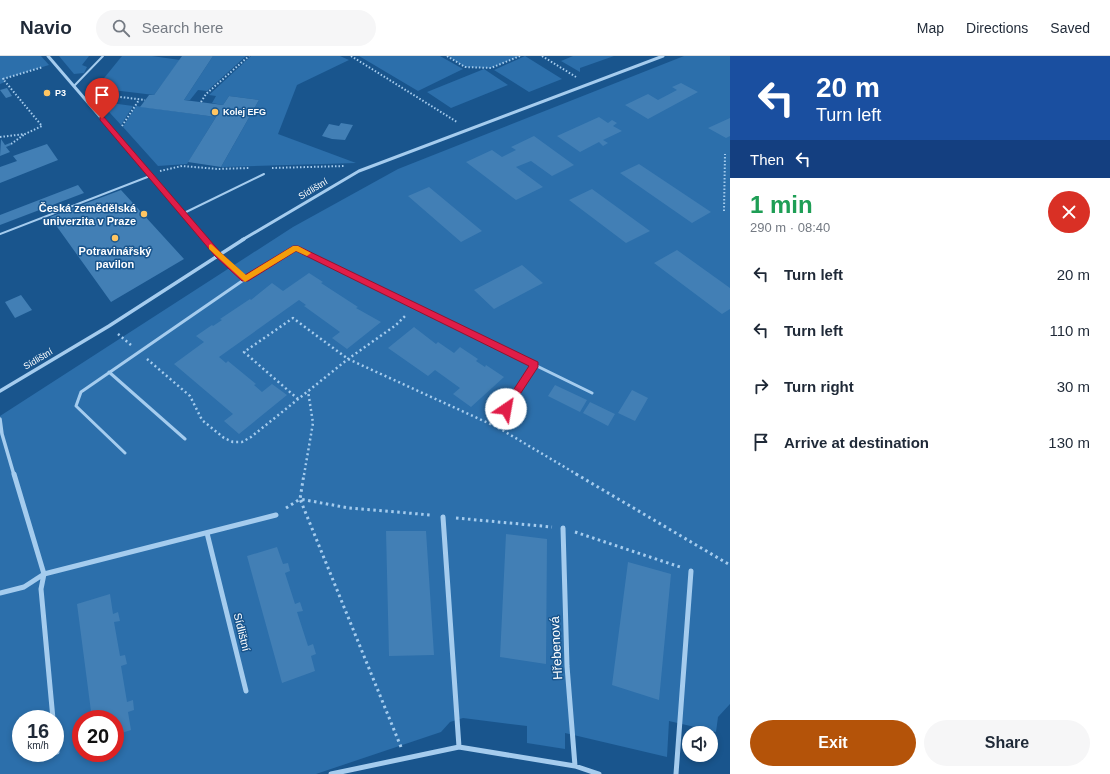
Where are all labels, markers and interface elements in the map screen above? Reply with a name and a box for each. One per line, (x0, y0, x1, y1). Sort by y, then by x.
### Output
search box (96, 10, 376, 46)
text: Navio (20, 17, 72, 38)
icon: search (110, 17, 132, 39)
text: Search here (142, 19, 223, 36)
text: Map (917, 20, 944, 36)
text: Directions (966, 20, 1028, 36)
text: Saved (1050, 20, 1090, 36)
icon: left (750, 72, 802, 124)
text: 20 m (816, 72, 880, 103)
pin (85, 78, 119, 119)
icon: arrive (91, 84, 113, 106)
marker: P3 (42, 88, 52, 98)
place label: P3 (55, 88, 66, 98)
text: Turn left (816, 105, 881, 125)
marker: Kolej EFG (210, 107, 220, 117)
place label: Kolej EFG (223, 107, 266, 117)
icon: left (792, 148, 814, 170)
text: Then (750, 151, 784, 168)
street label: Sídlištní (297, 176, 330, 202)
text: 1 min (750, 191, 813, 218)
button: close (1048, 191, 1090, 233)
place label: Česká zemědělská univerzita v Praze (39, 202, 137, 227)
marker: Česká zemědělská univerzita v Praze (139, 209, 149, 219)
text: 290 m · 08:40 (750, 220, 830, 235)
marker: Potravinářský pavilon (110, 233, 120, 243)
place label: Potravinářský pavilon (79, 245, 152, 270)
icon: left (750, 263, 772, 285)
text: Turn left (784, 266, 843, 283)
text: 20 m (1057, 266, 1090, 283)
icon: left (750, 319, 772, 341)
text: Turn left (784, 322, 843, 339)
text: 110 m (1049, 322, 1090, 339)
street label: Sídlištní (22, 346, 55, 372)
icon: right (750, 375, 772, 397)
text: Turn right (784, 378, 854, 395)
text: 30 m (1057, 378, 1090, 395)
position arrow (485, 388, 527, 430)
icon: arrive (750, 431, 772, 453)
text: Arrive at destination (784, 434, 929, 451)
text: 130 m (1048, 434, 1090, 451)
street label: Sídlištní (231, 612, 253, 652)
street label: Hřebenová (547, 615, 565, 680)
speed limit sign: 20 (72, 710, 124, 762)
text: 16 (27, 720, 49, 742)
button: Exit (750, 720, 916, 766)
button: Share (924, 720, 1090, 766)
map controls (682, 726, 718, 762)
button: sound (682, 726, 718, 762)
text: km/h (27, 740, 49, 751)

